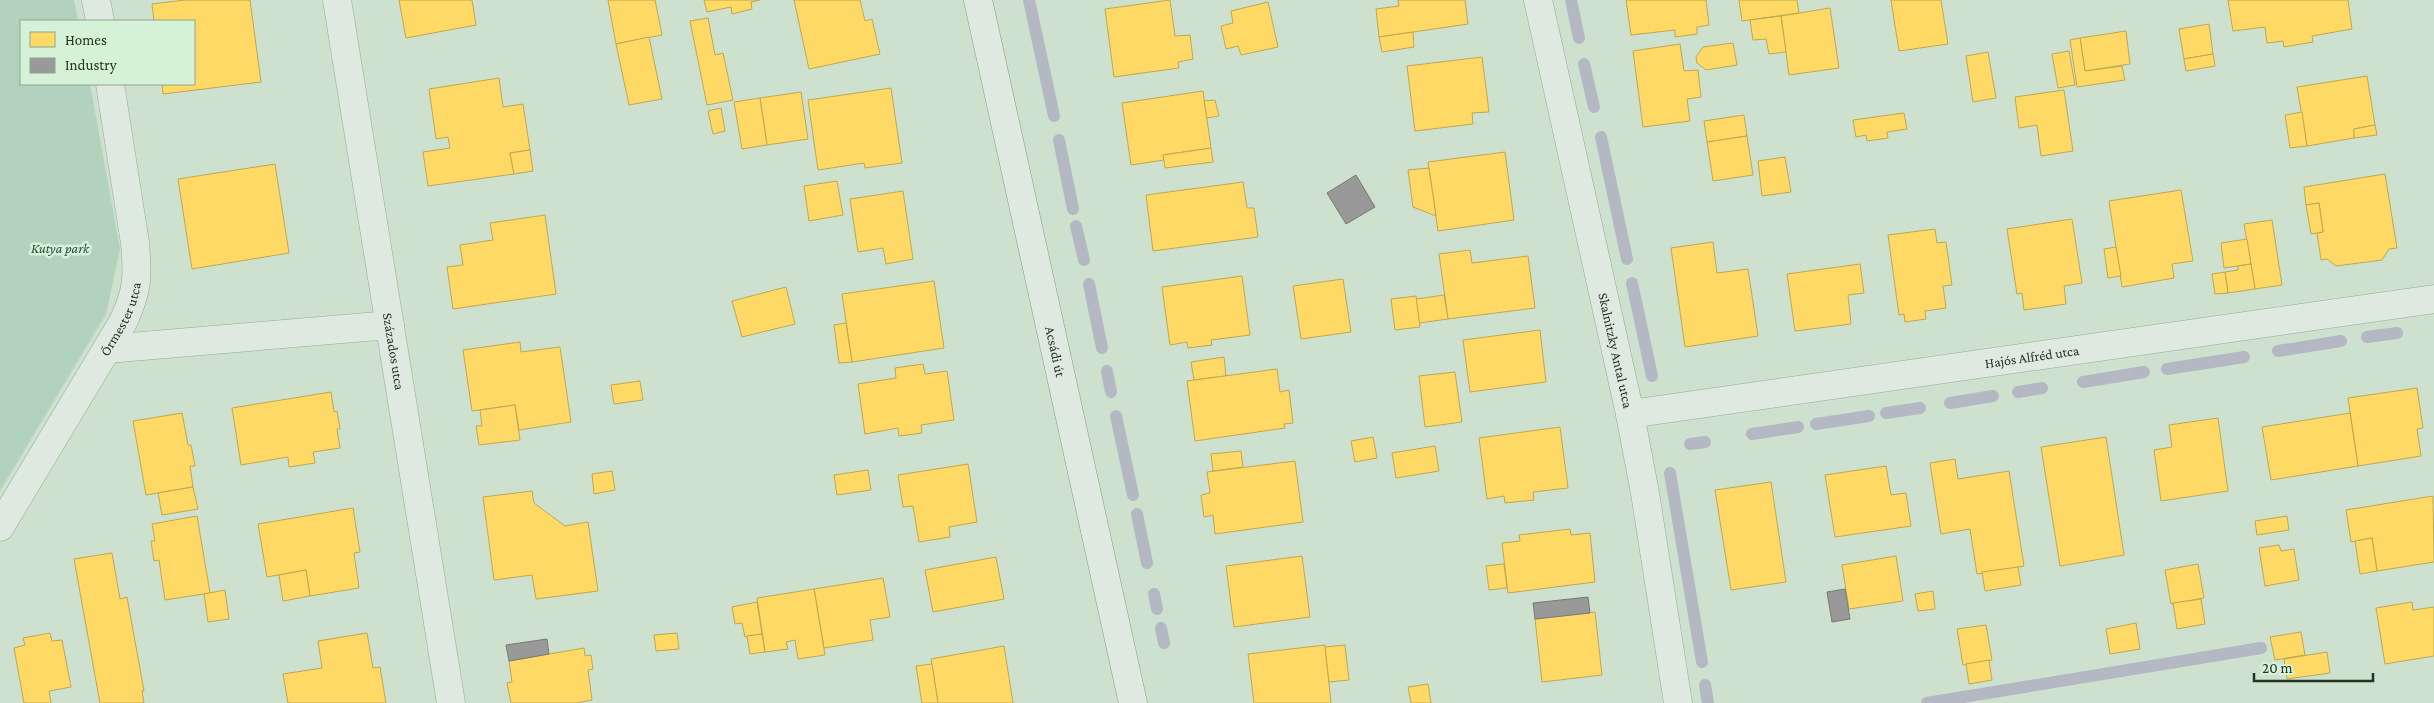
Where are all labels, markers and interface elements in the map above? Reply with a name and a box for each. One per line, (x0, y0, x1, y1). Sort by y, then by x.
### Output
legend (20, 20, 195, 85)
text: Homes (65, 32, 107, 48)
text: Industry (65, 57, 117, 74)
park label: Kutya park (31, 240, 90, 256)
street label: Őrmester utca (97, 281, 144, 359)
street label: Skalnitzky Antal utca (1595, 291, 1637, 410)
street label: Százados utca (380, 312, 408, 392)
street label: Acsádi út (1042, 325, 1069, 379)
street label: Hajós Alfréd utca (1984, 342, 2081, 371)
scale bar (2254, 650, 2373, 682)
text: 20 m (2262, 660, 2293, 676)

